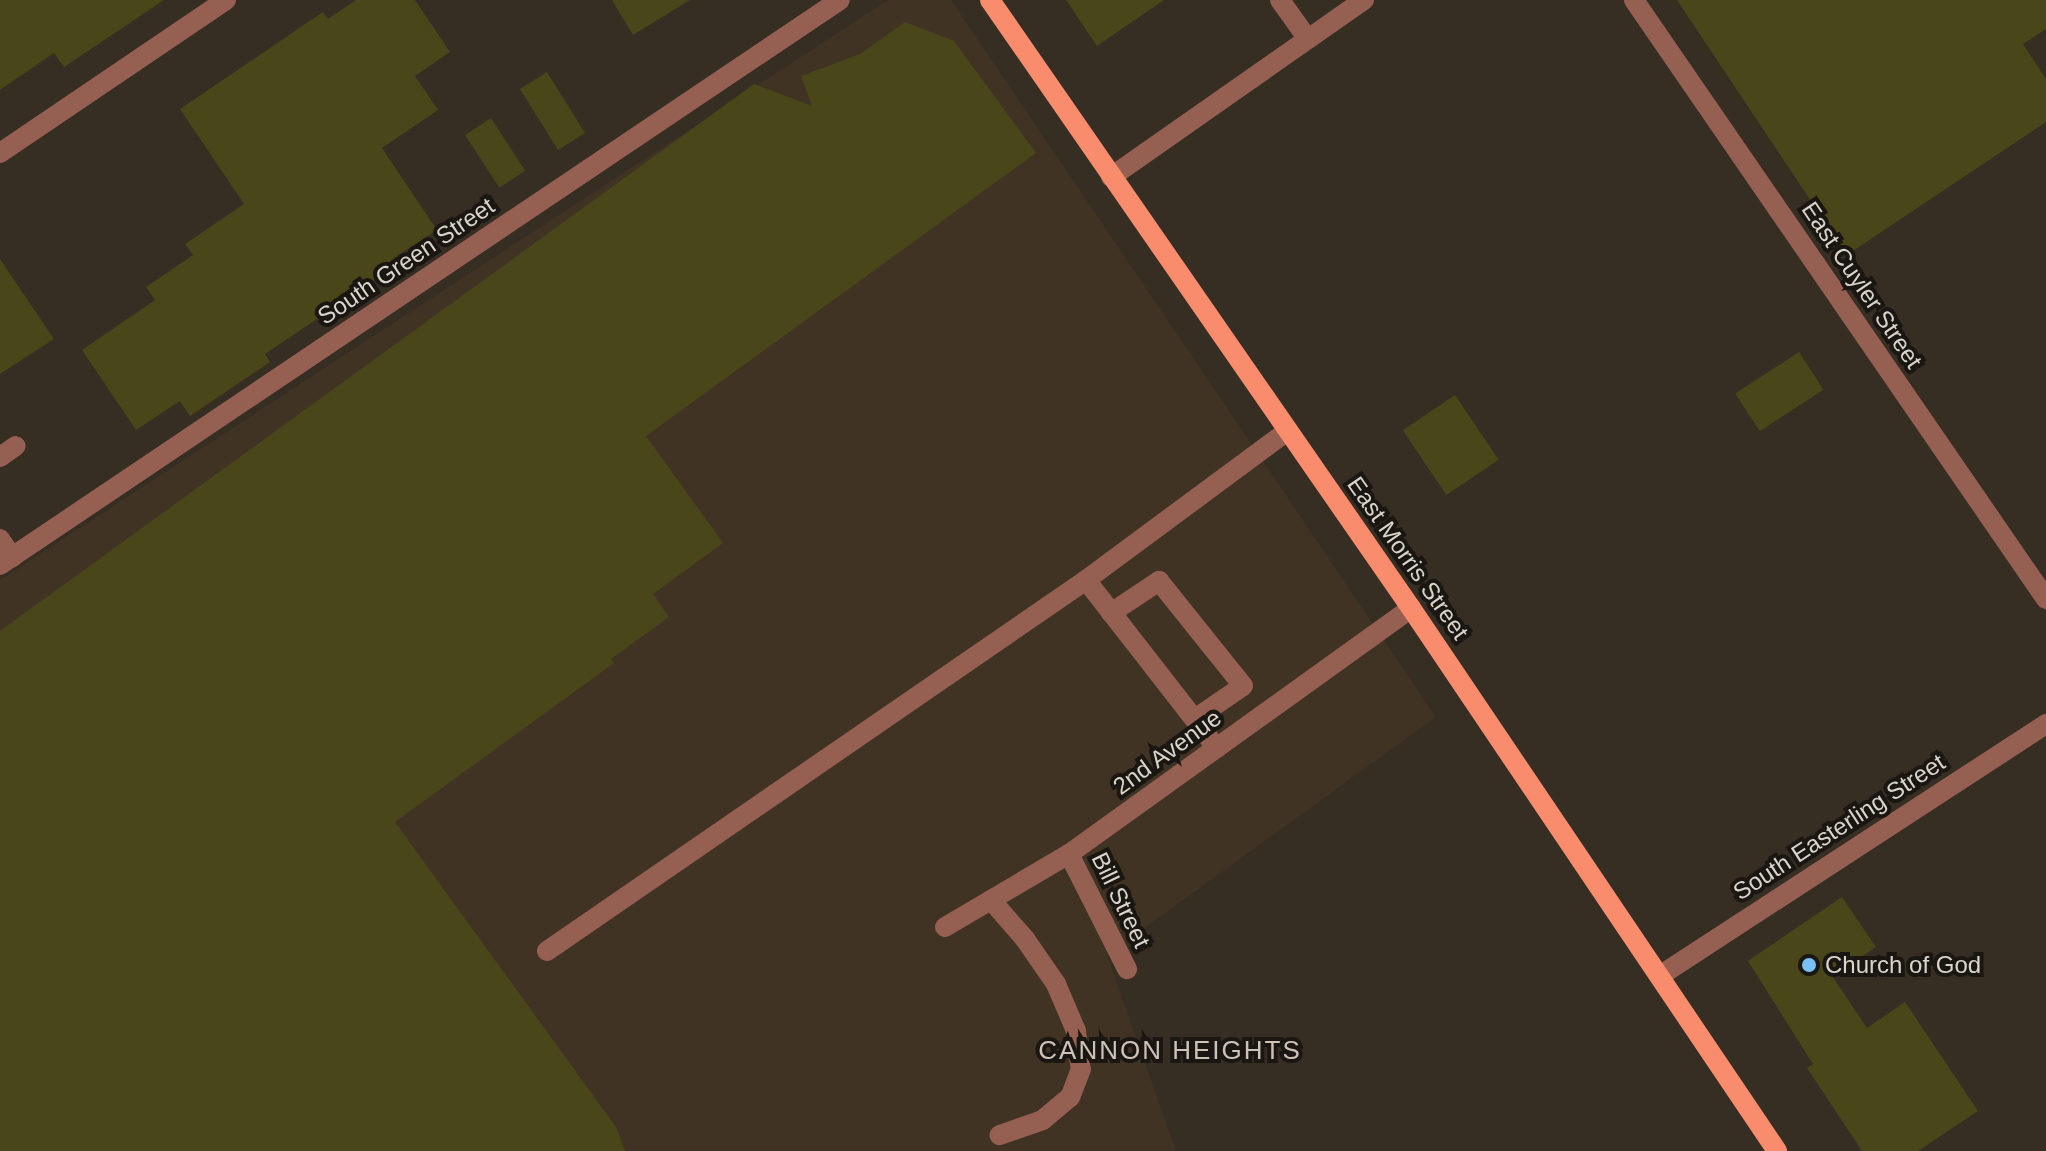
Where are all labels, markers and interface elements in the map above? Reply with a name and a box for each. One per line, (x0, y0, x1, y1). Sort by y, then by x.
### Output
street label: South Green Street (312, 191, 500, 331)
street label: East Cuyler Street (1796, 196, 1928, 374)
street label: East Morris Street (1341, 471, 1475, 645)
street label: 2nd Avenue (1107, 703, 1227, 801)
street label: South Easterling Street (1728, 748, 1950, 906)
street label: Bill Street (1086, 848, 1156, 952)
place label: Church of God (1825, 951, 1981, 979)
marker: Church of God (1800, 956, 1818, 974)
district label: CANNON HEIGHTS (1038, 1035, 1302, 1067)

